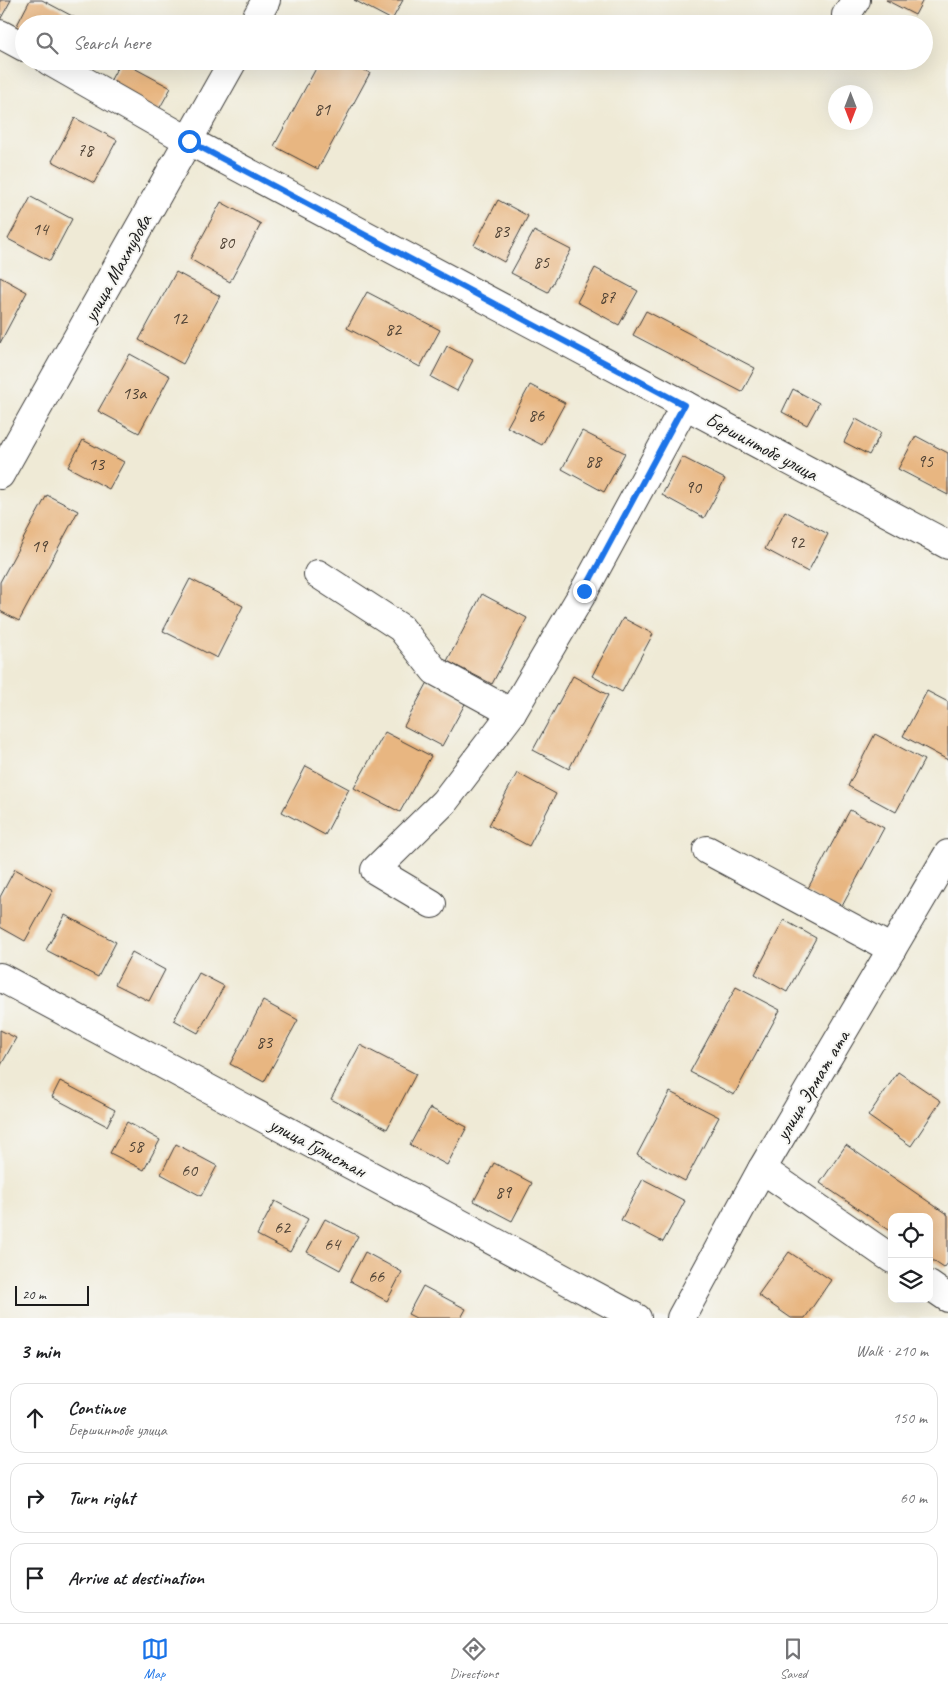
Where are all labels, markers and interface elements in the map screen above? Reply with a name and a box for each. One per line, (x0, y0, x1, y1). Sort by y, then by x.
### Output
search box (15, 15, 933, 70)
icon: search (33, 29, 61, 57)
text: Search here (73, 31, 150, 55)
north arrow (828, 85, 873, 130)
house number: 81 (314, 98, 331, 120)
route start (178, 130, 201, 153)
house number: 78 (77, 139, 95, 161)
street label: улица Махмудова (77, 209, 158, 327)
house number: 14 (32, 218, 50, 240)
house number: 83 (493, 220, 511, 242)
house number: 80 (218, 231, 236, 253)
house number: 85 (533, 251, 550, 273)
house number: 87 (599, 286, 616, 308)
house number: 12 (171, 307, 189, 329)
house number: 82 (385, 318, 403, 340)
house number: 13а (122, 382, 147, 404)
house number: 86 (528, 404, 545, 426)
street label: Бершинтобе улица (701, 406, 823, 487)
house number: 88 (585, 450, 603, 472)
house number: 95 (917, 450, 934, 472)
house number: 13 (88, 453, 106, 475)
house number: 90 (685, 476, 703, 498)
house number: 92 (788, 531, 806, 553)
house number: 19 (31, 535, 49, 557)
route end (573, 580, 596, 603)
street label: улица Эрмат ата (769, 1024, 856, 1146)
house number: 83 (256, 1031, 274, 1053)
street label: улица Гулистан (264, 1111, 372, 1184)
house number: 58 (127, 1135, 145, 1157)
house number: 60 (181, 1159, 199, 1181)
house number: 89 (495, 1181, 513, 1203)
map controls (888, 1213, 933, 1303)
button: locate (888, 1213, 933, 1258)
house number: 62 (274, 1216, 292, 1238)
house number: 64 (324, 1233, 342, 1255)
button: layers (888, 1258, 933, 1303)
house number: 66 (368, 1265, 385, 1287)
scale bar (15, 1283, 89, 1306)
text: 20 m (22, 1286, 46, 1303)
text: 3 min (20, 1338, 60, 1364)
text: Walk · 210 m (856, 1341, 928, 1361)
text: Continue (68, 1396, 125, 1420)
icon: ahead (21, 1404, 49, 1432)
text: 150 m (893, 1408, 927, 1428)
text: Бершинтобе улица (68, 1420, 167, 1440)
icon: right (21, 1484, 49, 1512)
text: Turn right (68, 1486, 135, 1510)
text: 60 m (900, 1488, 927, 1508)
icon: arrive (21, 1564, 49, 1592)
text: Arrive at destination (68, 1566, 204, 1590)
tab: Map (141, 1635, 169, 1682)
tab: Directions (450, 1635, 498, 1682)
tab: Saved (779, 1635, 807, 1682)

